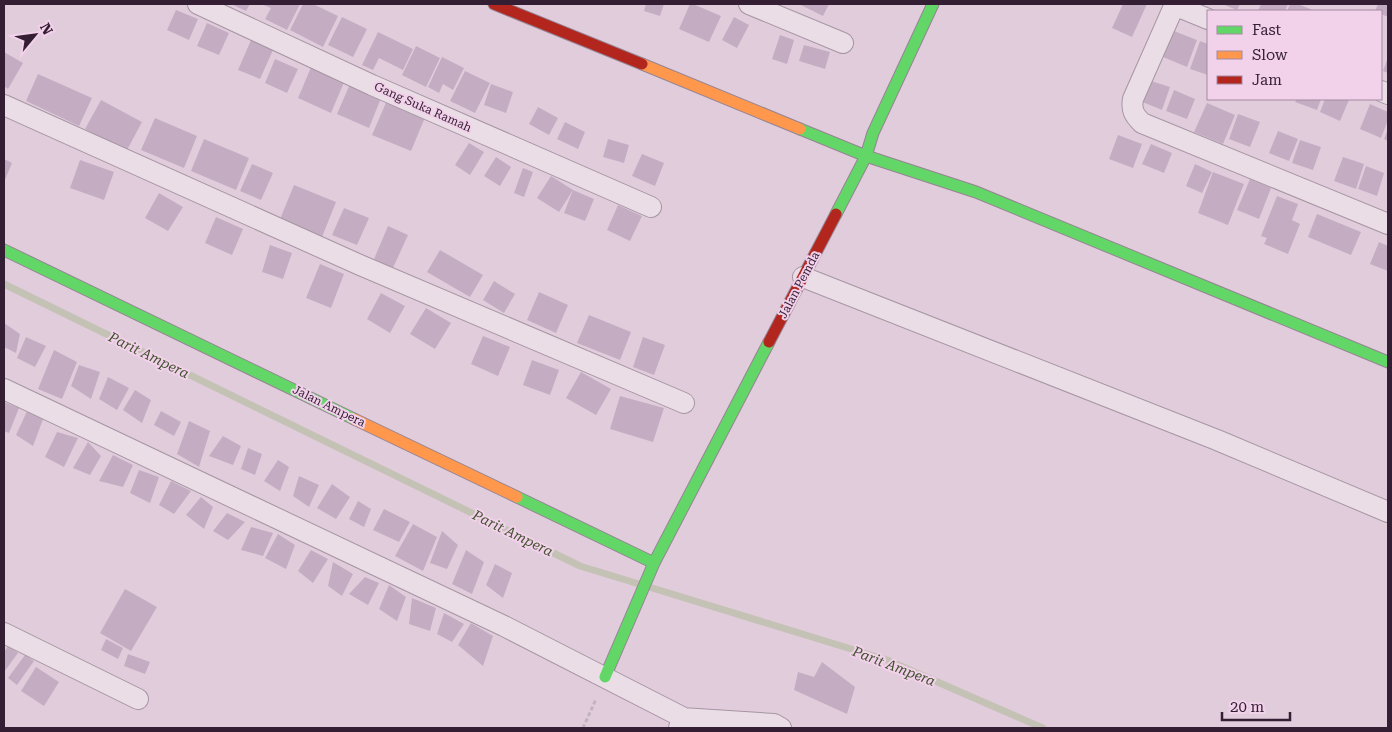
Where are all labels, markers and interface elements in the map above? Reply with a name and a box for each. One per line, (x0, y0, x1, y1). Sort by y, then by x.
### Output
north arrow (10, 10, 60, 60)
legend (1207, 10, 1382, 100)
text: N (37, 20, 56, 37)
text: Fast (1252, 21, 1282, 39)
text: Slow (1252, 46, 1288, 64)
text: Jam (1252, 71, 1282, 89)
street label: Gang Suka Ramah (372, 79, 474, 135)
street label: Jalan Pemda (776, 249, 823, 321)
water label: Parit Ampera (105, 328, 192, 381)
street label: Jalan Ampera (290, 382, 368, 430)
water label: Parit Ampera (469, 506, 556, 559)
water label: Parit Ampera (849, 643, 938, 689)
scale bar (1222, 690, 1290, 722)
text: 20 m (1230, 698, 1265, 716)

